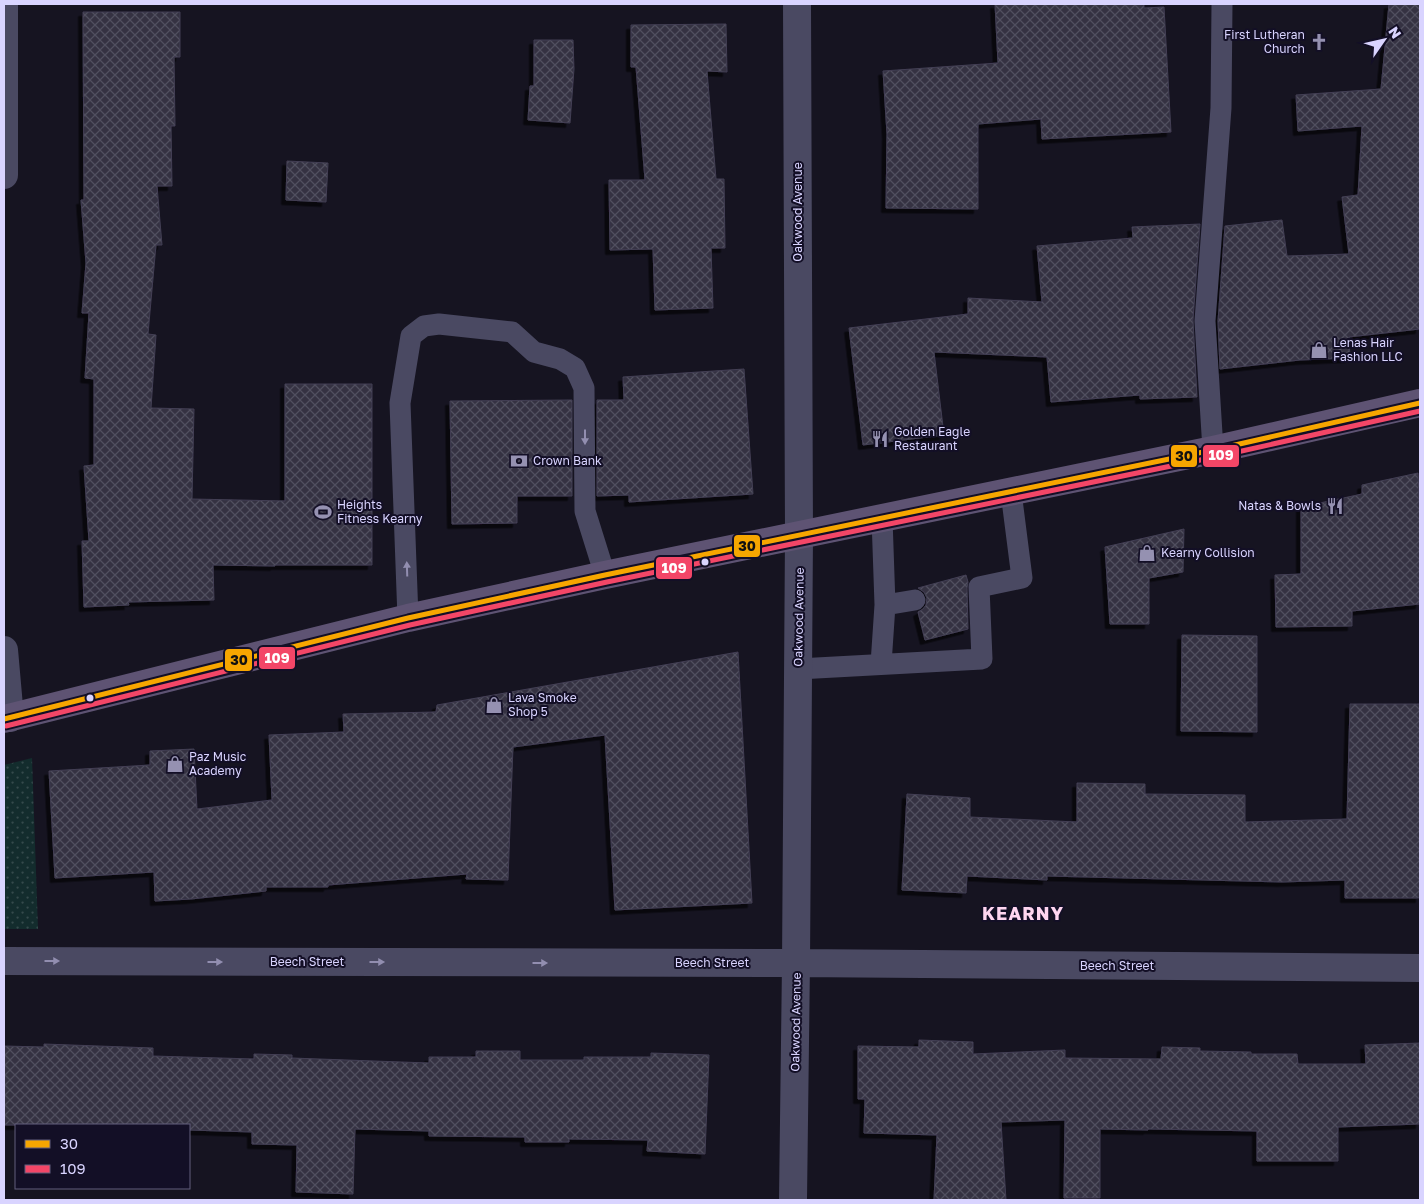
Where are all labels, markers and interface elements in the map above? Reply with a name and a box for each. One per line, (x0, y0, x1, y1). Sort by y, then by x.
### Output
north arrow (1359, 15, 1409, 65)
text: N (1385, 23, 1405, 42)
place label: First Lutheran Church (1224, 27, 1305, 56)
church icon: First Lutheran Church (1309, 32, 1329, 52)
street label: Oakwood Avenue (790, 162, 805, 262)
place label: Lenas Hair Fashion LLC (1333, 335, 1403, 364)
shop icon: Lenas Hair Fashion LLC (1309, 340, 1329, 360)
place label: Golden Eagle Restaurant (894, 424, 970, 453)
one-way arrow (581, 429, 589, 445)
restaurant icon: Golden Eagle Restaurant (870, 429, 890, 449)
line badge: 30 (1170, 444, 1198, 468)
line badge: 109 (1202, 444, 1240, 468)
text: 109 (1208, 446, 1234, 463)
text: 30 (1175, 447, 1193, 464)
bank icon: Crown Bank (509, 451, 529, 471)
place label: Crown Bank (533, 453, 602, 468)
restaurant icon: Natas & Bowls (1325, 496, 1345, 516)
place label: Heights Fitness Kearny (337, 497, 423, 526)
place label: Natas & Bowls (1238, 498, 1321, 513)
sports icon: Heights Fitness Kearny (313, 502, 333, 522)
line badge: 30 (733, 534, 761, 558)
text: 30 (738, 537, 756, 554)
shop icon: Kearny Collision (1137, 543, 1157, 563)
place label: Kearny Collision (1161, 545, 1255, 560)
line badge: 109 (655, 556, 693, 580)
unlabelled marker (700, 557, 710, 567)
text: 109 (661, 559, 687, 576)
one-way arrow (402, 561, 410, 577)
street label: Oakwood Avenue (790, 567, 807, 667)
line badge: 109 (258, 646, 296, 670)
line badge: 30 (224, 648, 253, 672)
text: 109 (264, 649, 290, 666)
text: 30 (230, 651, 248, 668)
place label: Lava Smoke Shop 5 (508, 690, 577, 719)
unlabelled marker (85, 693, 95, 703)
shop icon: Lava Smoke Shop 5 (484, 695, 504, 715)
place label: Paz Music Academy (189, 749, 247, 778)
shop icon: Paz Music Academy (165, 754, 185, 774)
district label: KEARNY (982, 902, 1064, 924)
street label: Beech Street (270, 954, 344, 969)
street label: Beech Street (675, 955, 749, 970)
one-way arrow (45, 957, 61, 965)
one-way arrow (207, 958, 223, 966)
one-way arrow (370, 958, 386, 966)
street label: Beech Street (1080, 958, 1154, 973)
one-way arrow (532, 959, 548, 967)
street label: Oakwood Avenue (787, 972, 804, 1072)
legend (15, 1124, 190, 1189)
text: 30 (60, 1134, 78, 1152)
text: 109 (60, 1159, 86, 1177)

